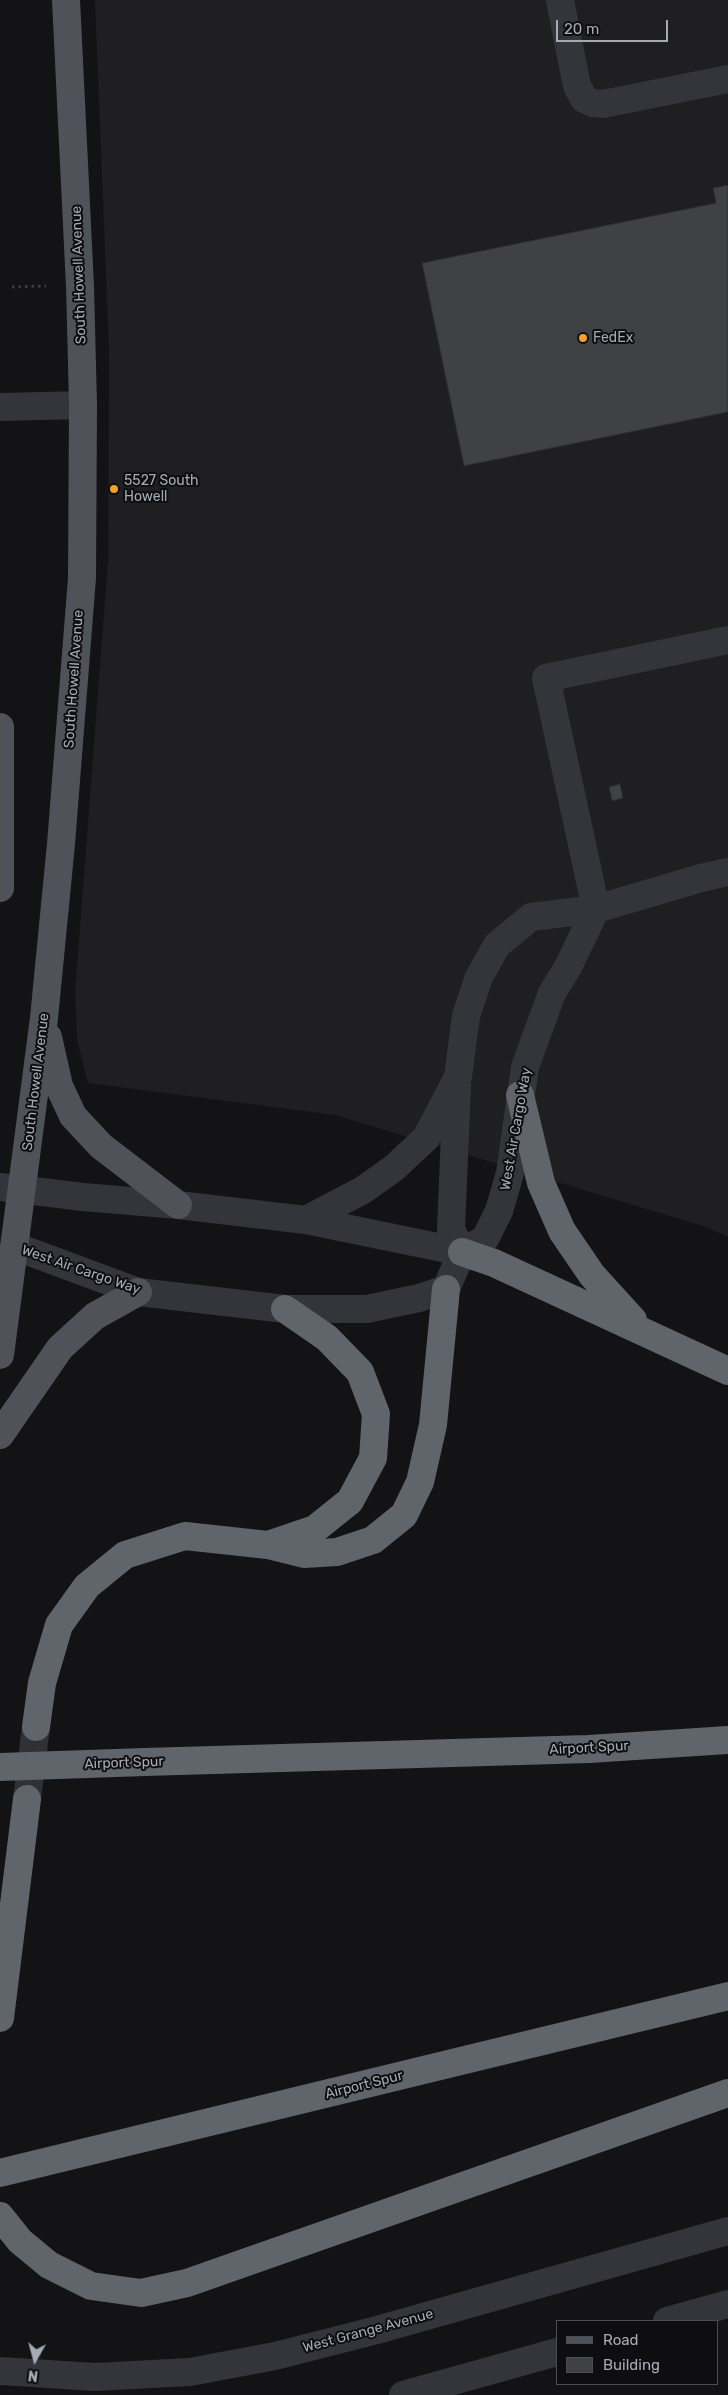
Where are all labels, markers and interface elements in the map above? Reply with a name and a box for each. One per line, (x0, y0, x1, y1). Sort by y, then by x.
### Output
scale bar (558, 10, 670, 42)
text: 20 m (564, 20, 599, 38)
street label: South Howell Avenue (68, 205, 90, 345)
place label: FedEx (593, 330, 633, 346)
marker: FedEx (577, 332, 589, 344)
place label: 5527 South Howell (124, 473, 199, 506)
marker: 5527 South Howell (108, 483, 120, 495)
street label: South Howell Avenue (61, 609, 87, 749)
street label: South Howell Avenue (19, 1012, 53, 1152)
street label: West Air Cargo Way (497, 1066, 535, 1192)
street label: West Air Cargo Way (19, 1242, 143, 1298)
street label: Airport Spur (549, 1738, 629, 1758)
street label: Airport Spur (84, 1753, 164, 1773)
street label: Airport Spur (323, 2067, 405, 2103)
street label: West Grange Avenue (301, 2305, 435, 2357)
legend (556, 2320, 718, 2385)
text: Road (603, 2331, 639, 2349)
north arrow (10, 2335, 60, 2385)
text: Building (603, 2356, 660, 2374)
text: N (27, 2366, 39, 2384)

